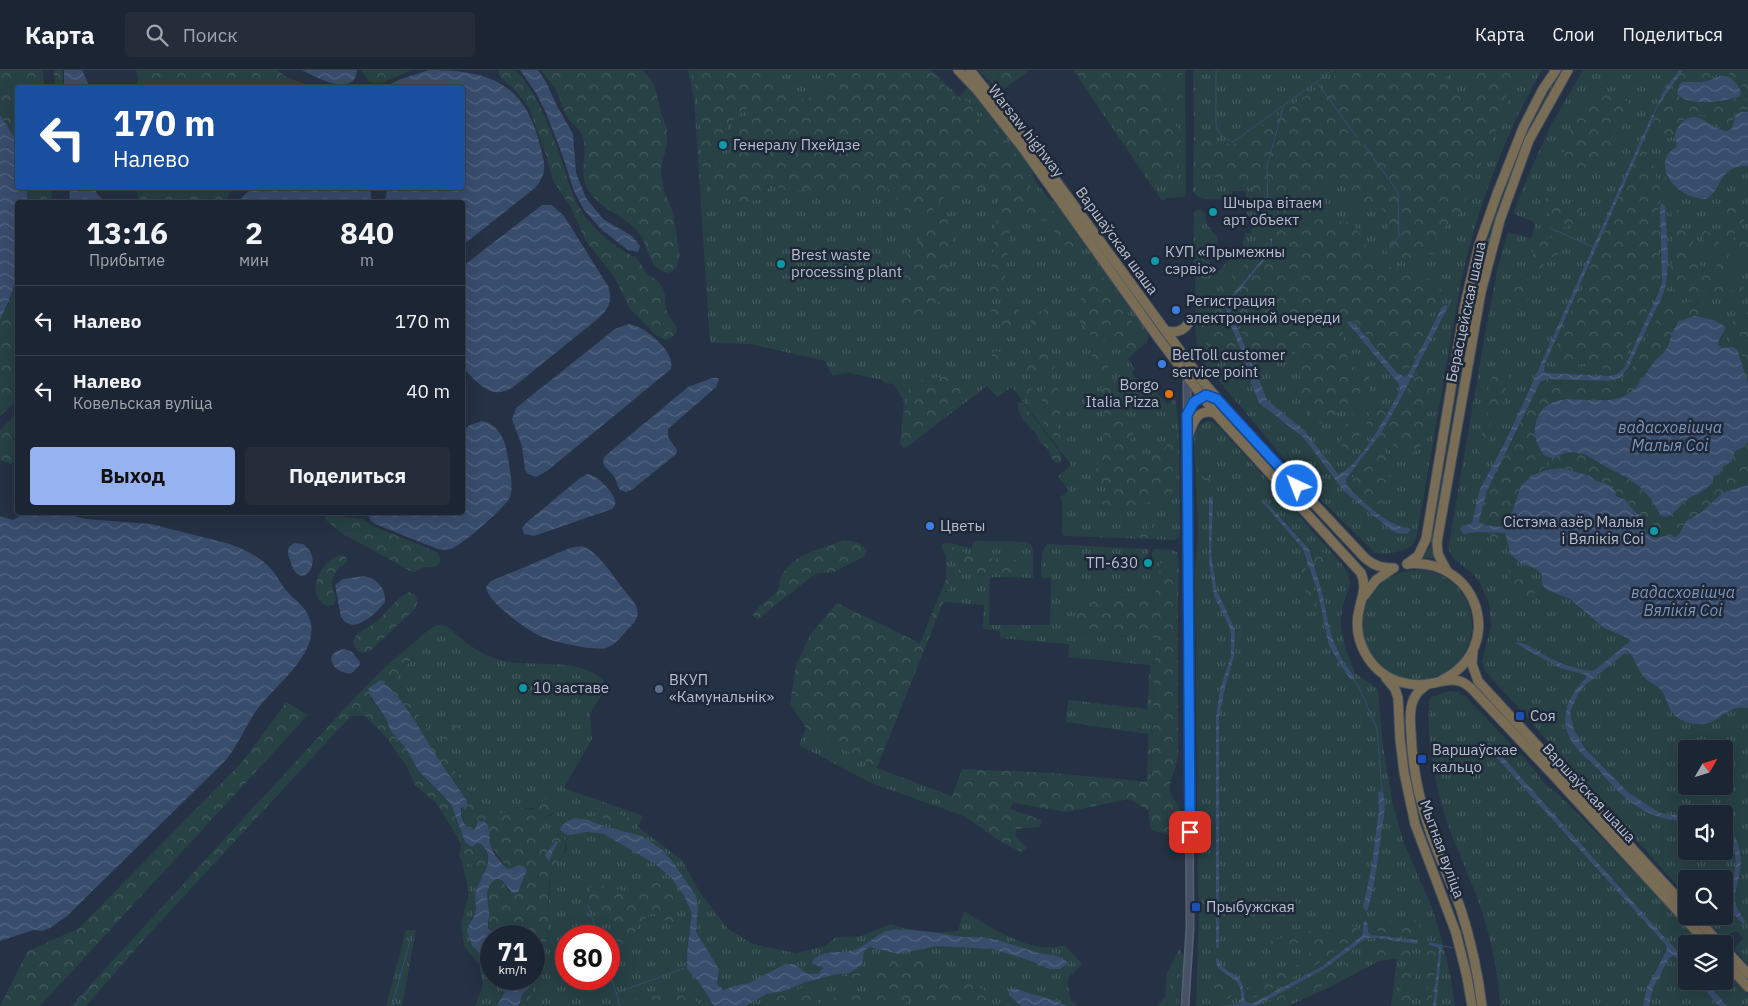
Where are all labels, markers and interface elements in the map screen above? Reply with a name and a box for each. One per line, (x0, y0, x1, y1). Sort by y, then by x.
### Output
search box (125, 12, 475, 57)
text: Карта (25, 19, 95, 51)
icon: search (143, 21, 171, 49)
text: Поиск (183, 23, 238, 47)
text: Карта (1475, 23, 1525, 46)
text: Слои (1553, 23, 1595, 46)
text: Поделиться (1623, 23, 1723, 46)
street label: Warsaw highway (984, 81, 1069, 181)
text: 170 m (113, 100, 216, 146)
icon: left (30, 105, 95, 170)
place label: Генералу Пхейдзе (733, 135, 860, 154)
marker: Генералу Пхейдзе (717, 139, 729, 151)
text: Налево (113, 144, 190, 173)
street label: Варшаўская шаша (1072, 183, 1163, 298)
place label: Шчыра вiтаем арт объект (1223, 193, 1322, 229)
marker: Шчыра вiтаем арт объект (1207, 206, 1219, 218)
text: 13:16 (86, 213, 168, 252)
text: 2 (245, 213, 263, 252)
text: 840 (340, 213, 394, 252)
street label: Берасцейская шаша (1441, 240, 1490, 384)
place label: КУП «Прымежны сэрвіс» (1165, 242, 1285, 278)
place label: Brest waste processing plant (791, 245, 902, 281)
text: Прибытие (89, 250, 165, 270)
text: мин (239, 250, 269, 270)
text: m (360, 250, 374, 270)
marker: КУП «Прымежны сэрвіс» (1149, 255, 1161, 267)
marker: Brest waste processing plant (775, 258, 787, 270)
place label: Регистрация электронной очереди (1186, 291, 1341, 327)
marker: Регистрация электронной очереди (1170, 304, 1182, 316)
icon: left (30, 307, 58, 335)
text: Налево (73, 309, 142, 333)
text: 170 m (395, 309, 450, 333)
place label: BelToll customer service point (1172, 345, 1286, 381)
marker: BelToll customer service point (1156, 358, 1168, 370)
text: Налево (73, 369, 142, 393)
place label: Borgo Italia Pizza (1086, 375, 1159, 411)
icon: left (30, 377, 58, 405)
text: 40 m (406, 379, 450, 403)
marker: Borgo Italia Pizza (1163, 388, 1175, 400)
text: Ковельская вуліца (73, 393, 213, 413)
water label: вадасховішча Малыя Соі (1618, 417, 1722, 455)
button: Выход (30, 447, 235, 505)
button: Поделиться (245, 447, 450, 505)
position arrow (1270, 459, 1322, 511)
place label: Сістэма азёр Малыя і Вялікія Соі (1503, 512, 1644, 548)
place label: Цветы (940, 516, 985, 535)
marker: Цветы (924, 520, 936, 532)
marker: Сістэма азёр Малыя і Вялікія Соі (1648, 525, 1660, 537)
place label: ТП-630 (1086, 553, 1138, 572)
marker: ТП-630 (1142, 557, 1154, 569)
water label: вадасховішча Вялікія Соі (1631, 582, 1735, 620)
place label: ВКУП «Камунальнік» (669, 670, 775, 706)
place label: 10 заставе (533, 678, 609, 697)
marker: 10 заставе (517, 682, 529, 694)
marker: ВКУП «Камунальнік» (653, 683, 665, 695)
place label: Соя (1530, 706, 1556, 725)
marker: Соя (1514, 710, 1526, 722)
street label: Варшаўская шаша (1538, 739, 1640, 846)
place label: Варшаўскае кальцо (1432, 740, 1518, 776)
north arrow (1678, 740, 1732, 795)
map controls (1678, 740, 1733, 990)
marker: Варшаўскае кальцо (1416, 753, 1428, 765)
street label: Мытная вуліца (1416, 797, 1469, 901)
button: sound (1678, 805, 1733, 860)
pin (1169, 811, 1211, 853)
icon: arrive (1176, 818, 1204, 846)
button: search (1678, 870, 1733, 925)
place label: Прыбужская (1206, 897, 1295, 916)
marker: Прыбужская (1190, 901, 1202, 913)
speed limit sign: 80 (555, 925, 620, 990)
text: 71 (497, 935, 528, 968)
button: layers (1678, 935, 1733, 990)
text: km/h (498, 962, 527, 977)

